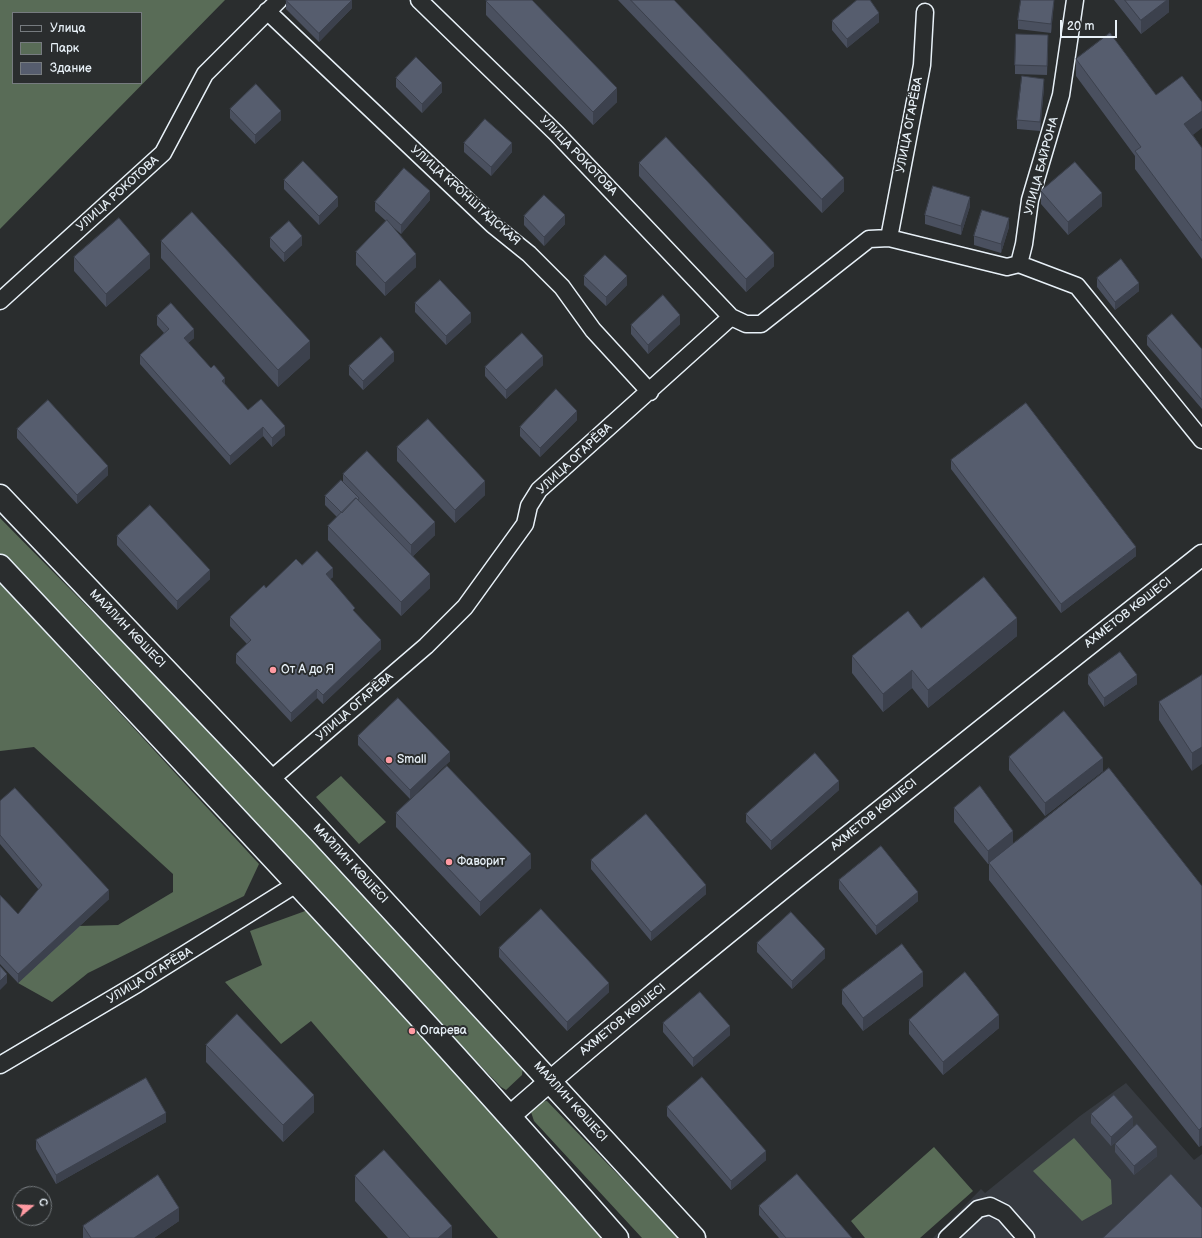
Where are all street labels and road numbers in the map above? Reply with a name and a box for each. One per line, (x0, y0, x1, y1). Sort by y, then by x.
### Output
street label: УЛИЦА ОГАРЁВА (894, 76, 926, 174)
street label: УЛИЦА РОКОТОВА (536, 113, 620, 199)
street label: УЛИЦА БАЙРОНА (1022, 115, 1062, 217)
street label: УЛИЦА КРОНШТАДСКАЯ (407, 143, 523, 249)
street label: УЛИЦА РОКОТОВА (74, 153, 162, 235)
street label: УЛИЦА ОГАРЁВА (535, 421, 615, 497)
street label: АХМЕТОВ КӨШЕСІ (1082, 575, 1174, 651)
street label: МАЙЛИН КӨШЕСІ (86, 587, 168, 671)
street label: УЛИЦА ОГАРЁВА (314, 670, 396, 744)
street label: АХМЕТОВ КӨШЕСІ (828, 776, 920, 854)
street label: МАЙЛИН КӨШЕСІ (310, 821, 390, 907)
street label: УЛИЦА ОГАРЁВА (105, 945, 195, 1007)
street label: АХМЕТОВ КӨШЕСІ (577, 981, 669, 1059)
street label: МАЙЛИН КӨШЕСІ (530, 1059, 610, 1145)

